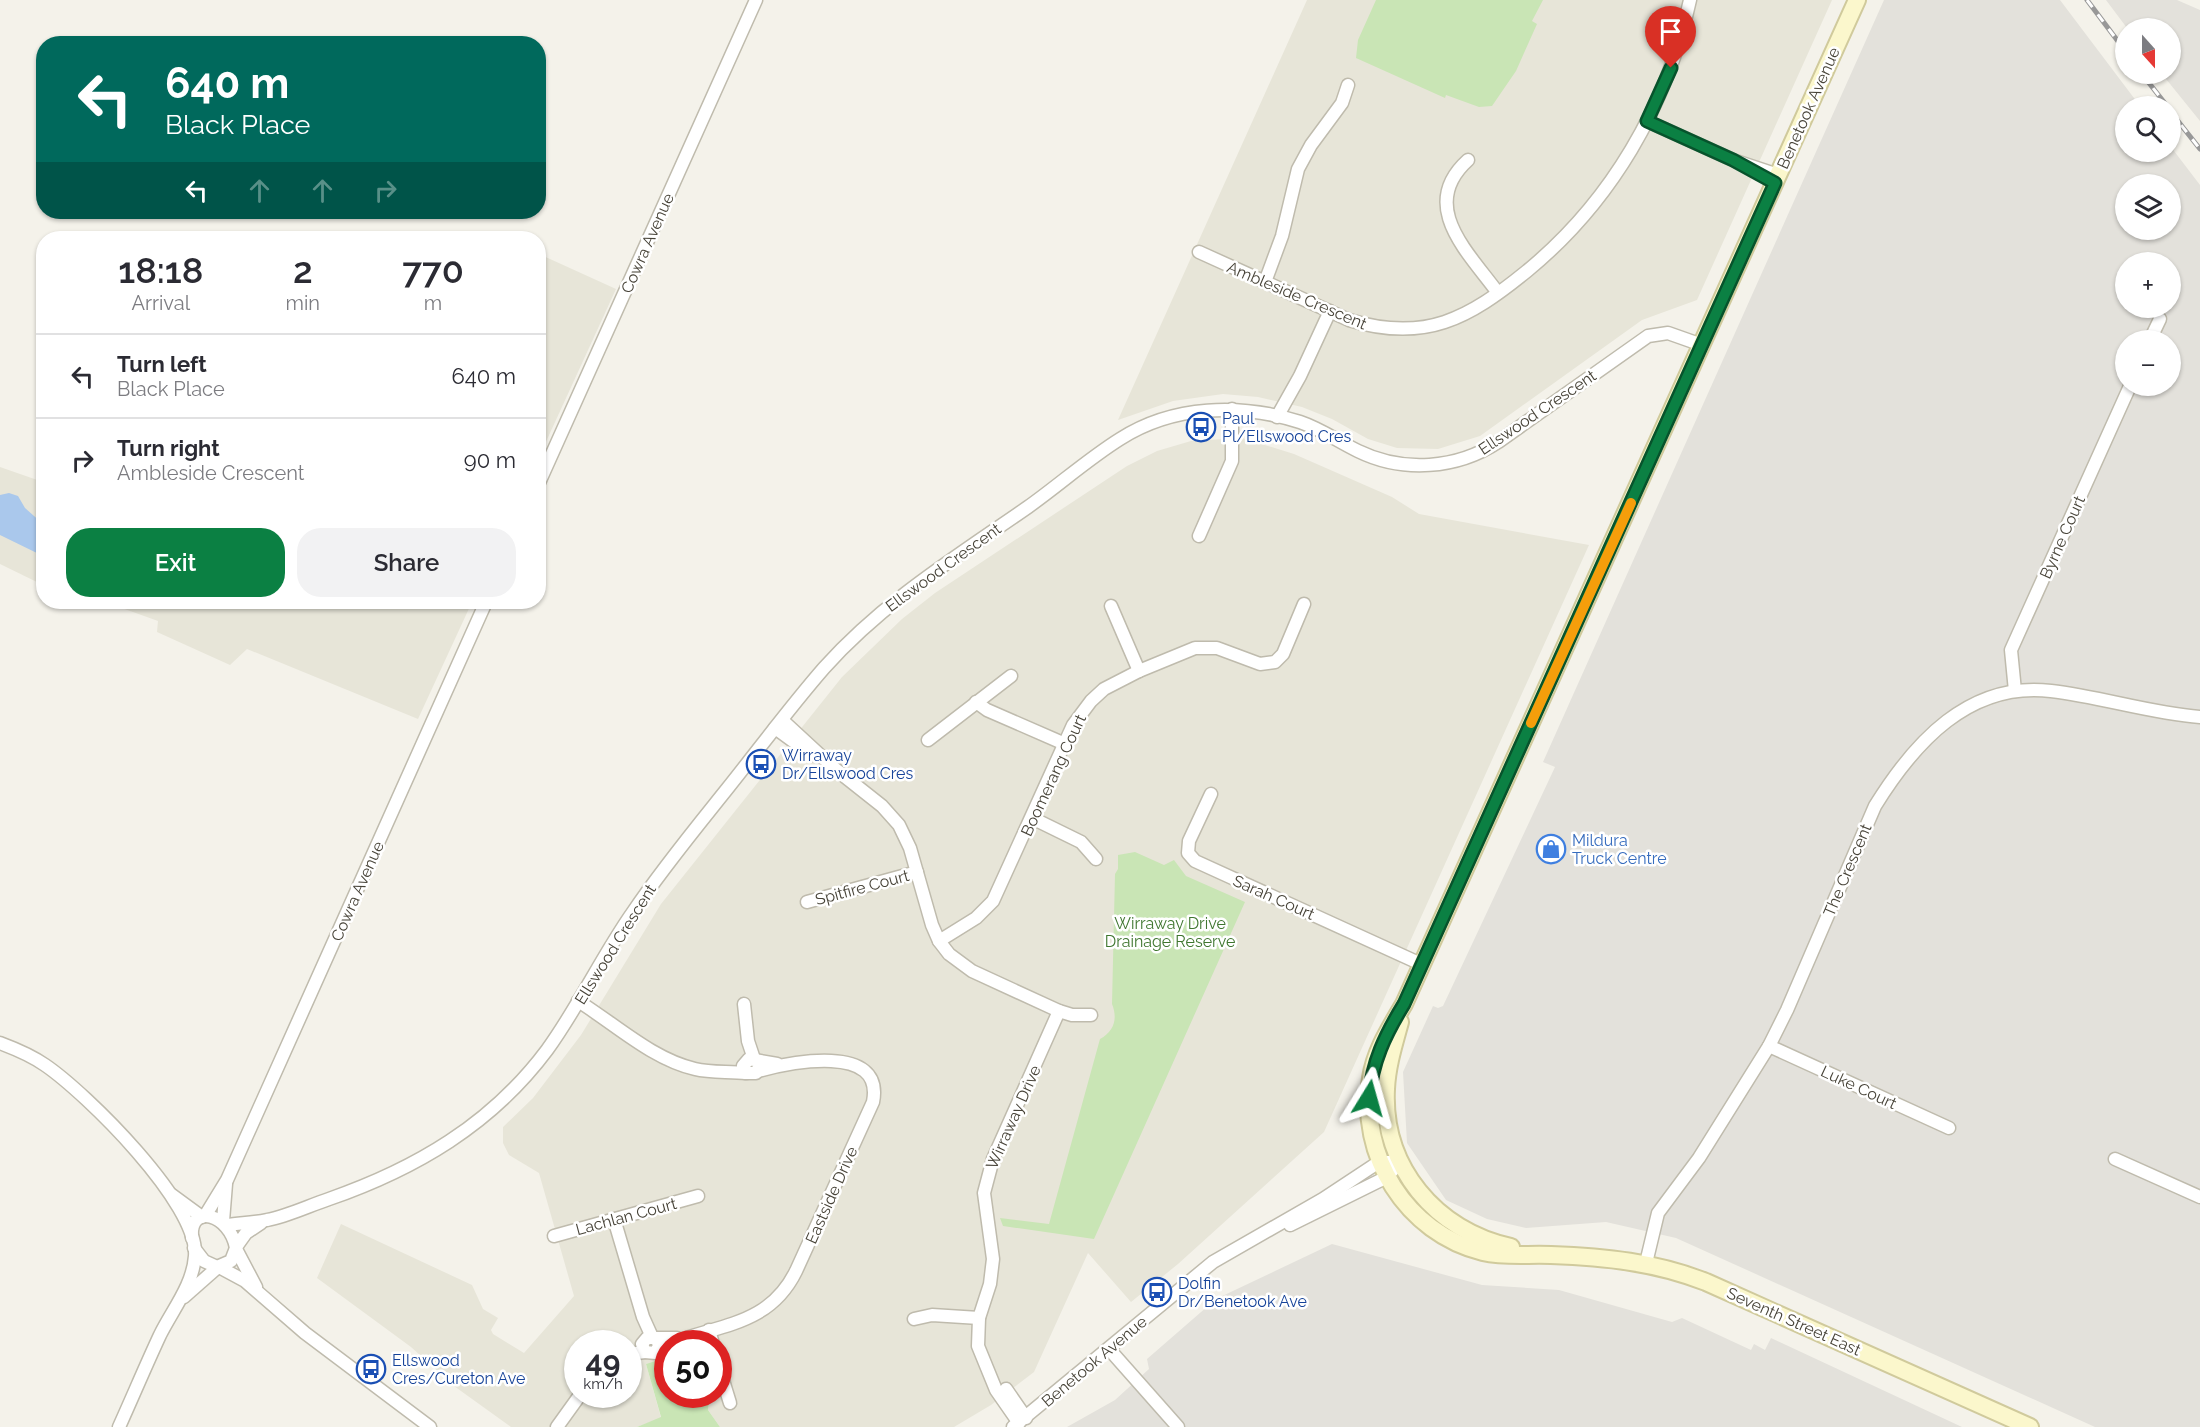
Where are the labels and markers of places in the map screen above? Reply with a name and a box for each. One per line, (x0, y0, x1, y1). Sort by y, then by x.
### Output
pin (1645, 6, 1696, 68)
place label: Paul Pl/Ellswood Cres (1222, 409, 1351, 446)
bus stop icon: Paul Pl/Ellswood Cres (1185, 411, 1217, 443)
place label: Wirraway Dr/Ellswood Cres (782, 746, 913, 783)
bus stop icon: Wirraway Dr/Ellswood Cres (745, 748, 777, 780)
place label: Mildura Truck Centre (1572, 831, 1667, 868)
shop icon: Mildura Truck Centre (1535, 833, 1567, 865)
place label: Dolfin Dr/Benetook Ave (1178, 1274, 1307, 1311)
bus stop icon: Dolfin Dr/Benetook Ave (1141, 1276, 1173, 1308)
place label: Ellswood Cres/Cureton Ave (392, 1351, 525, 1388)
bus stop icon: Ellswood Cres/Cureton Ave (355, 1353, 387, 1385)

